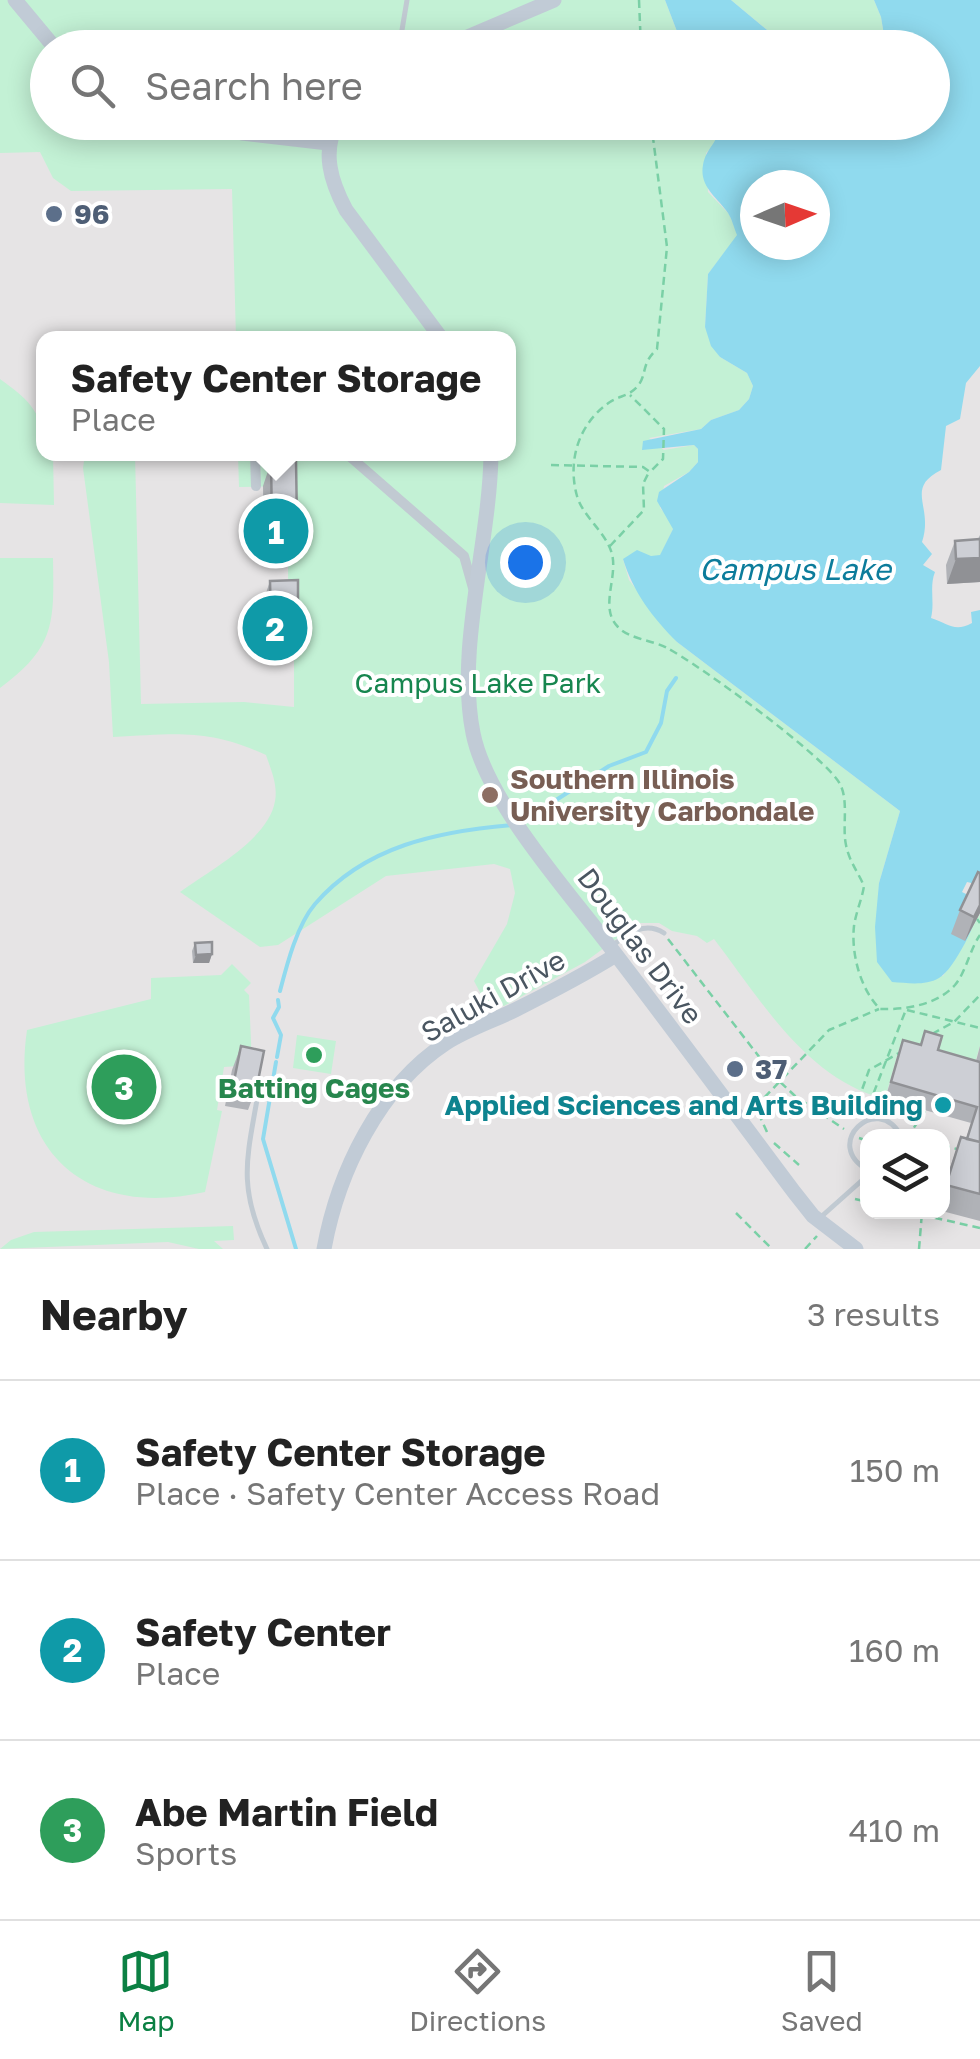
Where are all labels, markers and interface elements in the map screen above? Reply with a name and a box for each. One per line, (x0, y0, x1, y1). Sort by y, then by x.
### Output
search box (30, 30, 950, 140)
icon: search (65, 58, 120, 113)
text: Search here (145, 63, 363, 108)
north arrow (740, 170, 830, 260)
place label: 96 (74, 197, 110, 230)
marker: 96 (43, 203, 65, 225)
popup (36, 331, 516, 461)
text: Safety Center Storage (71, 355, 481, 400)
text: Place (71, 400, 156, 438)
pin: 1 (244, 494, 308, 568)
your location (500, 537, 551, 588)
water label: Campus Lake (699, 551, 894, 587)
pin: 2 (242, 590, 308, 666)
park label: Campus Lake Park (355, 666, 602, 699)
place label: Southern Illinois University Carbondale (510, 762, 815, 827)
marker: Southern Illinois University Carbondale (479, 784, 501, 806)
street label: Douglas Drive (571, 861, 710, 1030)
street label: Saluki Drive (415, 943, 570, 1049)
marker: Batting Cages (303, 1044, 325, 1066)
pin: 3 (92, 1050, 156, 1124)
place label: 37 (755, 1052, 787, 1085)
marker: 37 (724, 1058, 746, 1080)
place label: Batting Cages (218, 1071, 410, 1104)
place label: Applied Sciences and Arts Building (445, 1088, 923, 1121)
marker: Applied Sciences and Arts Building (932, 1094, 954, 1116)
map controls (860, 1129, 950, 1219)
button: layers (860, 1129, 950, 1219)
text: Nearby (40, 1289, 188, 1339)
text: 3 results (807, 1295, 940, 1333)
text: Safety Center Storage (135, 1429, 546, 1474)
text: 1 (64, 1451, 81, 1489)
text: 150 m (850, 1451, 940, 1489)
text: Place · Safety Center Access Road (135, 1474, 660, 1512)
text: Safety Center (135, 1609, 391, 1654)
text: 2 (63, 1631, 82, 1669)
text: 160 m (849, 1631, 940, 1669)
text: Place (135, 1654, 220, 1692)
text: Abe Martin Field (135, 1789, 438, 1834)
text: 3 (63, 1811, 82, 1849)
text: 410 m (849, 1811, 940, 1849)
text: Sports (135, 1834, 237, 1872)
tab: Map (117, 1944, 175, 2037)
tab: Directions (409, 1944, 546, 2037)
tab: Saved (781, 1944, 863, 2037)

